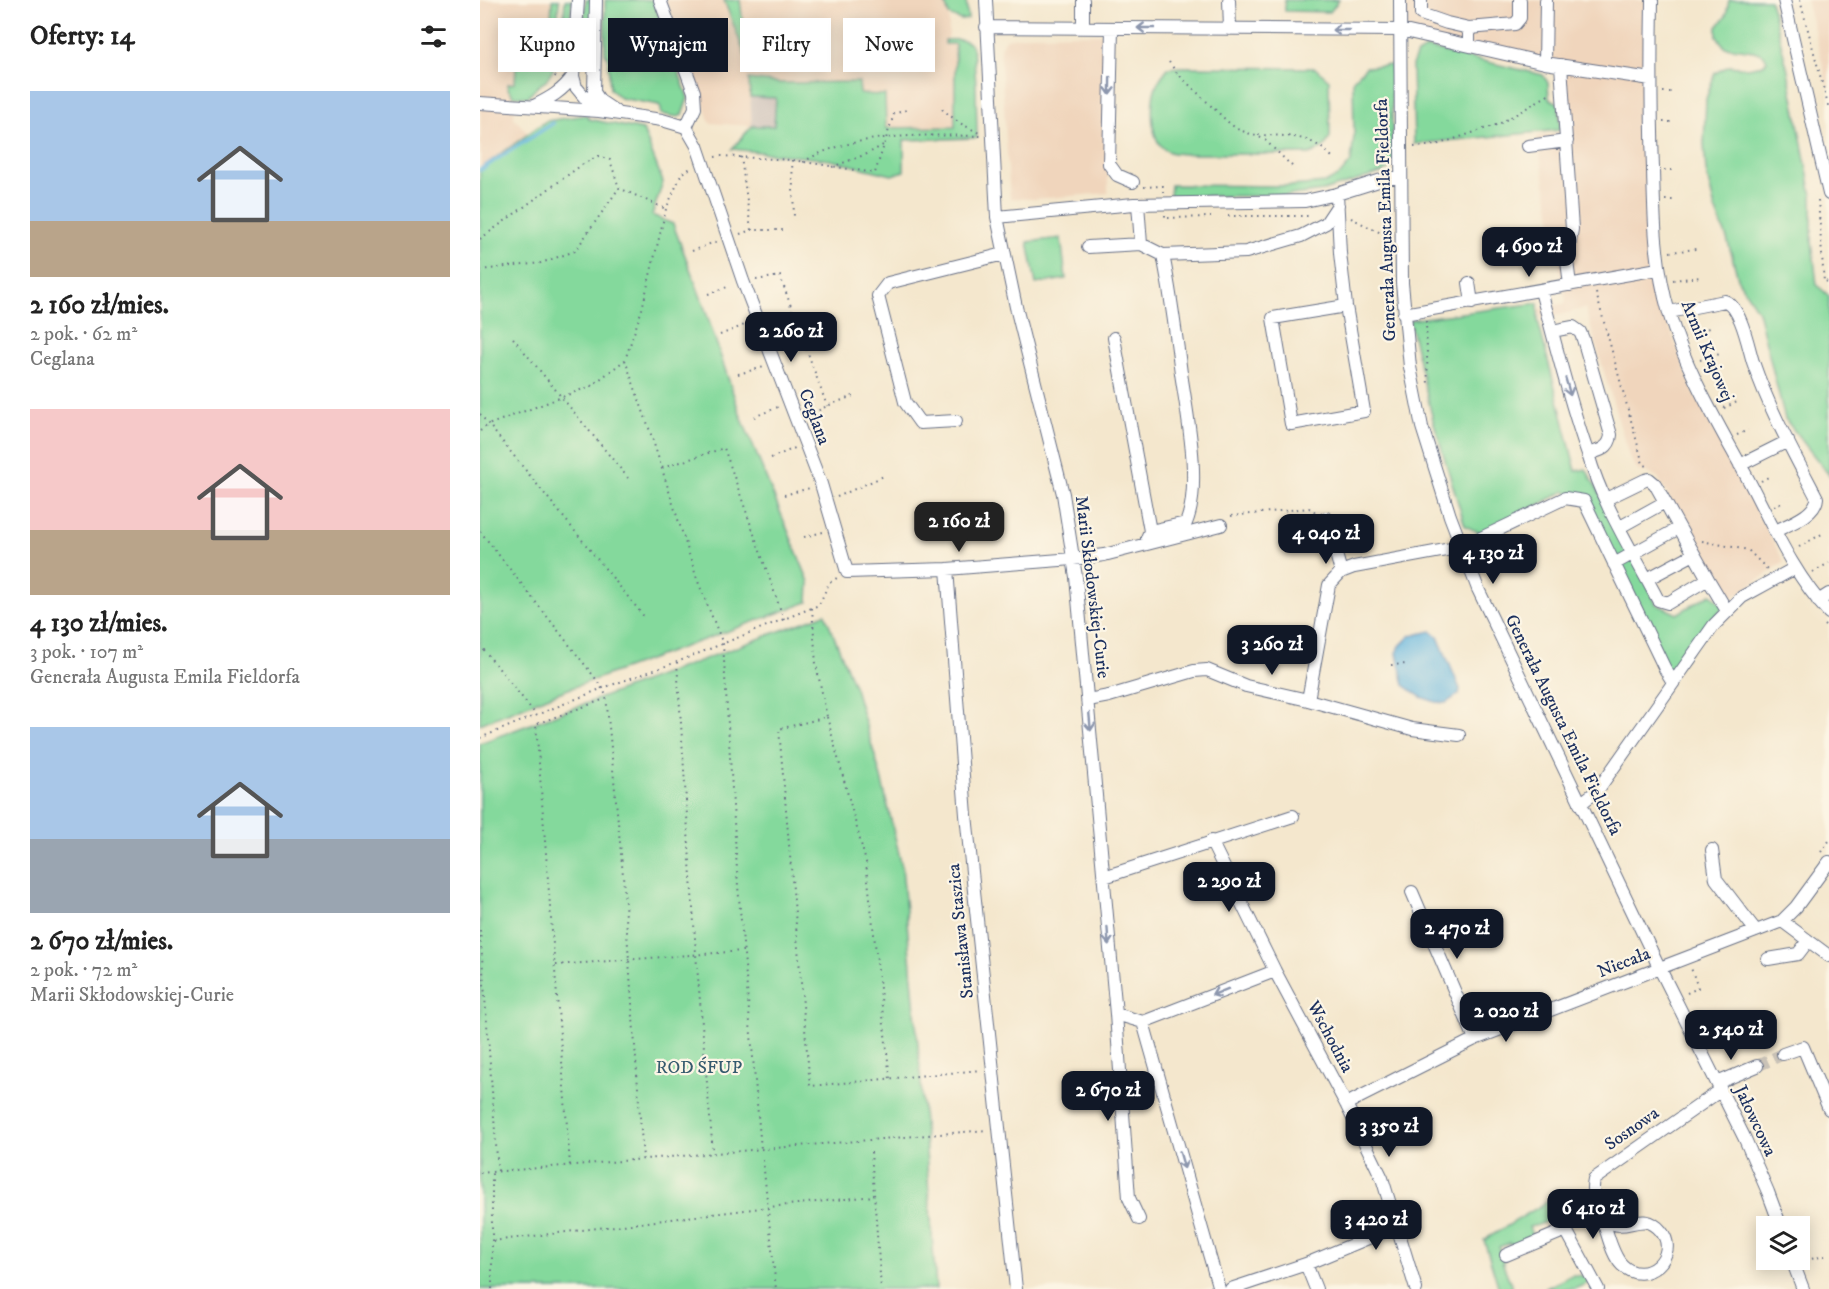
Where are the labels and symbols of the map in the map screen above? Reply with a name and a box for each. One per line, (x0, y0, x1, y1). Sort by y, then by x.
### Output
one-way arrow (1137, 22, 1157, 34)
one-way arrow (1332, 24, 1352, 36)
one-way arrow (1105, 76, 1116, 96)
street label: Generała Augusta Emila Fieldorfa (1371, 98, 1401, 342)
pin: 4 690 zł (1467, 227, 1591, 278)
street label: Armii Krajowej (1676, 297, 1738, 405)
pin: 2 260 zł (729, 312, 853, 363)
one-way arrow (1563, 377, 1574, 396)
street label: Ceglana (793, 386, 835, 448)
street label: Marii Skłodowskiej-Curie (1070, 494, 1114, 680)
pin: 2 160 zł (897, 502, 1021, 553)
pin: 4 040 zł (1264, 514, 1388, 565)
pin: 4 130 zł (1431, 534, 1555, 585)
street label: Generała Augusta Emila Fieldorfa (1500, 611, 1626, 839)
pin: 3 260 zł (1210, 625, 1334, 676)
one-way arrow (1085, 711, 1096, 731)
street label: Stanisława Staszica (943, 862, 979, 1000)
pin: 2 290 zł (1167, 862, 1291, 913)
pin: 2 470 zł (1395, 909, 1519, 960)
one-way arrow (1103, 925, 1114, 945)
street label: Niecała (1594, 943, 1654, 983)
one-way arrow (1211, 987, 1230, 998)
pin: 2 020 zł (1444, 992, 1568, 1043)
street label: Wschodnia (1301, 996, 1358, 1077)
pin: 2 540 zł (1669, 1010, 1793, 1061)
park label: ROD ŚFUP (656, 1056, 742, 1079)
pin: 2 670 zł (1046, 1071, 1170, 1122)
street label: Jałowcowa (1728, 1080, 1781, 1160)
street label: Sosnowa (1601, 1102, 1664, 1156)
pin: 3 350 zł (1327, 1107, 1451, 1158)
one-way arrow (1177, 1150, 1188, 1169)
pin: 6 410 zł (1531, 1189, 1655, 1240)
pin: 3 420 zł (1314, 1200, 1438, 1251)

